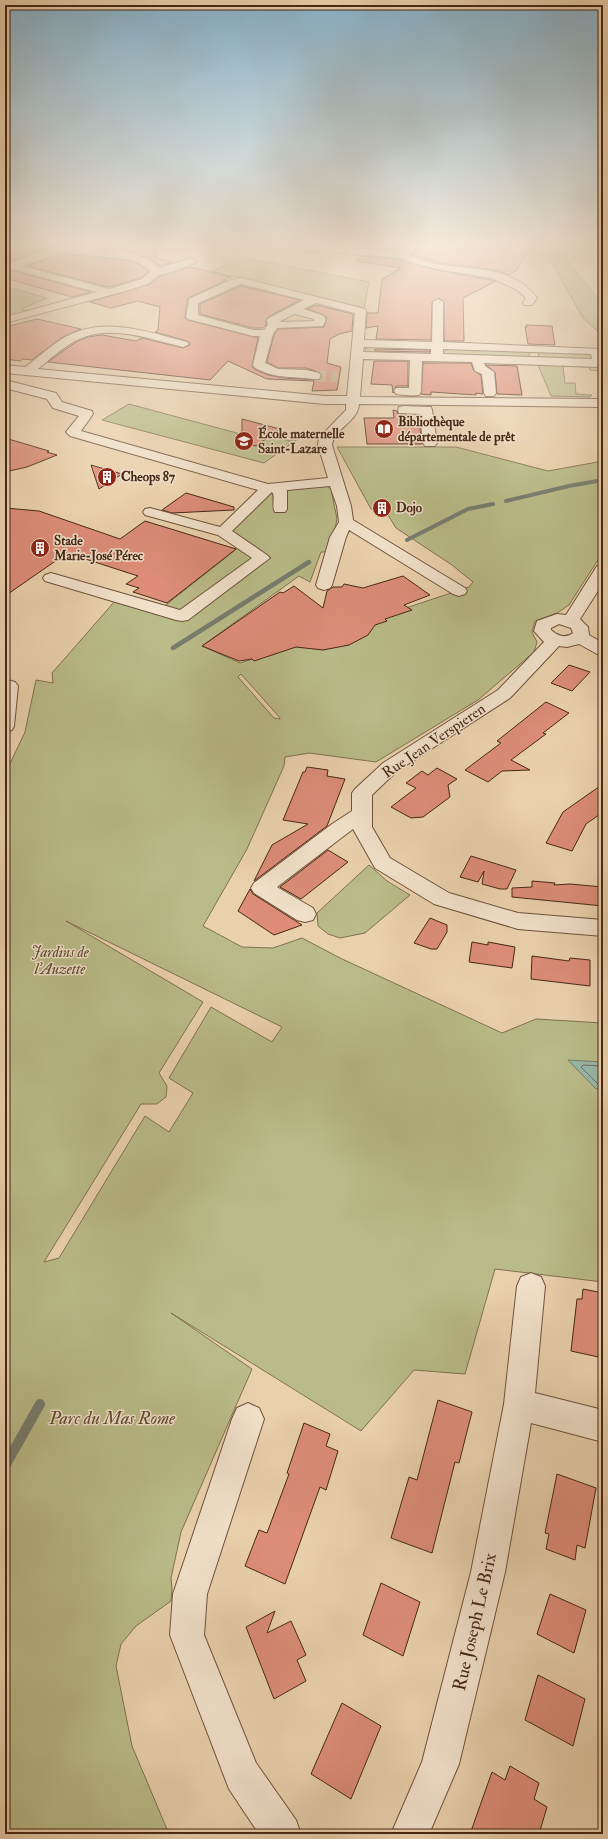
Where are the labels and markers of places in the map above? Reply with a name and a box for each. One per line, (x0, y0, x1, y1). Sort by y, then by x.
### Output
place label: Bibliothèque départementale de prêt (398, 414, 516, 446)
library icon: Bibliothèque départementale de prêt (373, 418, 395, 440)
place label: École maternelle Saint-Lazare (258, 424, 345, 457)
school or university icon: École maternelle Saint-Lazare (233, 430, 255, 452)
building icon: Cheops 87 (96, 466, 118, 488)
place label: Cheops 87 (121, 469, 176, 486)
building icon: Dojo (371, 497, 393, 519)
place label: Dojo (396, 500, 423, 516)
place label: Stade Marie-José Pérec (53, 533, 144, 565)
building icon: Stade Marie-José Pérec (29, 537, 51, 559)

